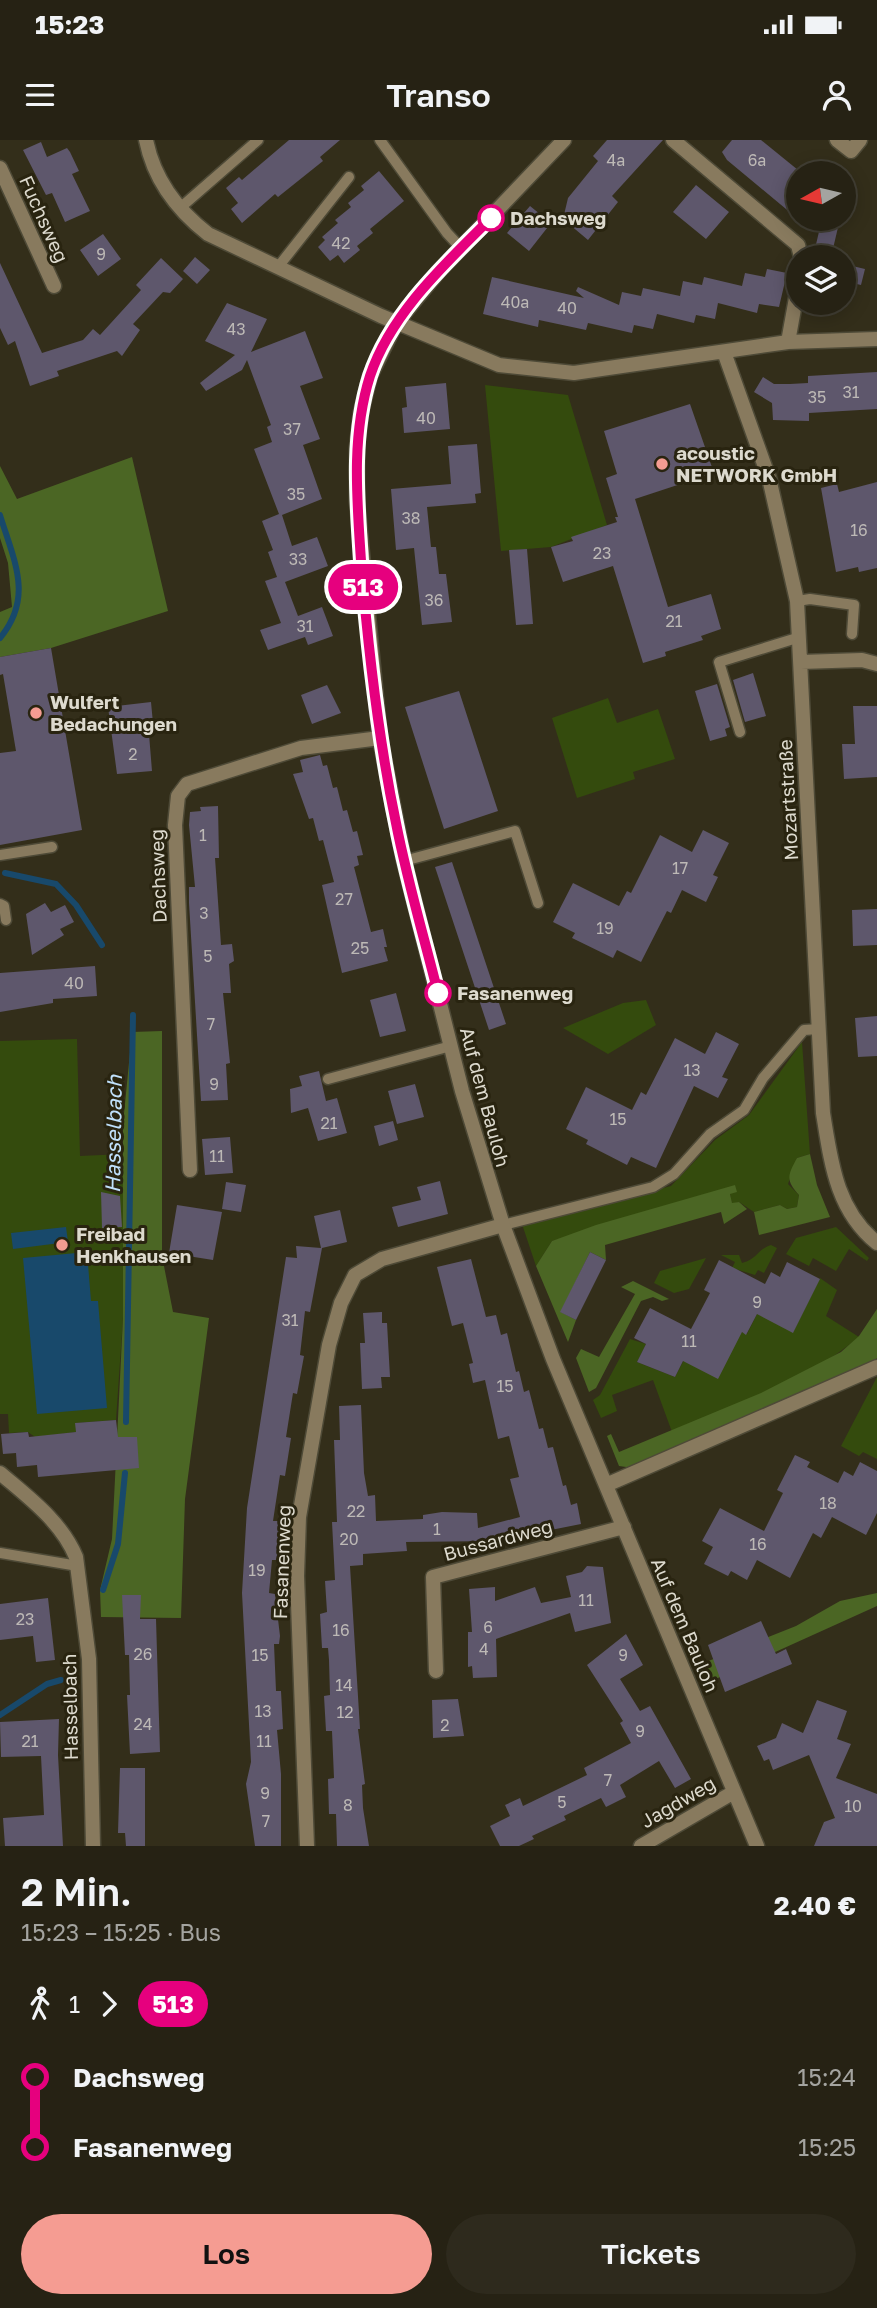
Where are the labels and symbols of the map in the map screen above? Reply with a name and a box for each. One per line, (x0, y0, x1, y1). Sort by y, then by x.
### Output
house number: 4a (607, 150, 625, 170)
house number: 6a (748, 150, 766, 170)
north arrow (786, 161, 856, 231)
street label: Fuchsweg (15, 172, 74, 266)
marker: Dachsweg (478, 205, 504, 231)
place label: Dachsweg (510, 206, 606, 229)
house number: 42 (331, 233, 351, 253)
house number: 9 (96, 244, 106, 264)
house number: 40a (501, 292, 529, 312)
house number: 40 (557, 298, 577, 318)
house number: 43 (226, 319, 246, 339)
house number: 31 (842, 382, 860, 402)
house number: 35 (808, 387, 826, 407)
house number: 40 (416, 408, 436, 428)
house number: 37 (283, 419, 301, 439)
place label: acoustic NETWORK GmbH (676, 441, 837, 486)
marker: acoustic NETWORK GmbH (654, 456, 670, 472)
house number: 35 (287, 484, 305, 504)
house number: 38 (401, 508, 421, 528)
house number: 16 (850, 520, 868, 540)
house number: 23 (593, 543, 611, 563)
house number: 33 (289, 549, 307, 569)
line badge: 513 (323, 564, 403, 610)
house number: 36 (424, 590, 444, 610)
house number: 21 (665, 611, 683, 631)
house number: 31 (296, 616, 314, 636)
place label: Wulfert Bedachungen (50, 690, 177, 735)
marker: Wulfert Bedachungen (28, 705, 44, 721)
street label: Mozartstraße (773, 739, 802, 861)
house number: 2 (128, 744, 138, 764)
house number: 1 (199, 825, 207, 845)
street label: Dachsweg (144, 829, 171, 923)
house number: 17 (672, 858, 688, 878)
house number: 27 (335, 889, 353, 909)
house number: 3 (199, 903, 209, 923)
house number: 19 (596, 918, 614, 938)
house number: 25 (351, 938, 369, 958)
house number: 5 (203, 946, 213, 966)
house number: 40 (64, 973, 84, 993)
marker: Fasanenweg (425, 980, 451, 1006)
place label: Fasanenweg (457, 981, 573, 1004)
house number: 7 (207, 1014, 215, 1034)
street label: Auf dem Bauloh (456, 1024, 515, 1169)
house number: 13 (683, 1060, 701, 1080)
water label: Hasselbach (99, 1074, 127, 1193)
house number: 9 (209, 1074, 219, 1094)
house number: 15 (609, 1109, 627, 1129)
house number: 21 (320, 1113, 338, 1133)
house number: 11 (209, 1146, 225, 1166)
place label: Freibad Henkhausen (76, 1222, 191, 1267)
marker: Freibad Henkhausen (54, 1237, 70, 1253)
house number: 9 (752, 1292, 762, 1312)
house number: 31 (281, 1310, 299, 1330)
house number: 11 (681, 1331, 697, 1351)
house number: 15 (496, 1376, 514, 1396)
house number: 18 (819, 1493, 837, 1513)
house number: 22 (347, 1501, 365, 1521)
street label: Fasanenweg (268, 1504, 295, 1620)
street label: Bussardweg (441, 1514, 555, 1565)
house number: 1 (433, 1519, 441, 1539)
house number: 20 (339, 1529, 359, 1549)
house number: 16 (749, 1534, 767, 1554)
street label: Auf dem Bauloh (647, 1554, 724, 1695)
house number: 19 (248, 1560, 266, 1580)
house number: 11 (578, 1590, 594, 1610)
house number: 23 (16, 1609, 34, 1629)
house number: 6 (483, 1617, 493, 1637)
house number: 16 (332, 1620, 350, 1640)
house number: 4 (479, 1639, 489, 1659)
house number: 26 (134, 1644, 152, 1664)
house number: 15 (251, 1645, 269, 1665)
house number: 9 (618, 1645, 628, 1665)
street label: Hasselbach (57, 1653, 82, 1761)
house number: 14 (335, 1675, 353, 1695)
house number: 13 (254, 1701, 272, 1721)
house number: 12 (336, 1702, 354, 1722)
house number: 24 (133, 1714, 153, 1734)
house number: 2 (440, 1715, 450, 1735)
house number: 9 (635, 1721, 645, 1741)
house number: 21 (21, 1731, 39, 1751)
house number: 11 (256, 1731, 272, 1751)
house number: 7 (604, 1770, 612, 1790)
street label: Jagdweg (636, 1771, 719, 1832)
house number: 9 (260, 1783, 270, 1803)
house number: 5 (557, 1792, 567, 1812)
house number: 8 (343, 1795, 353, 1815)
house number: 10 (844, 1796, 862, 1816)
house number: 7 (262, 1811, 270, 1831)

